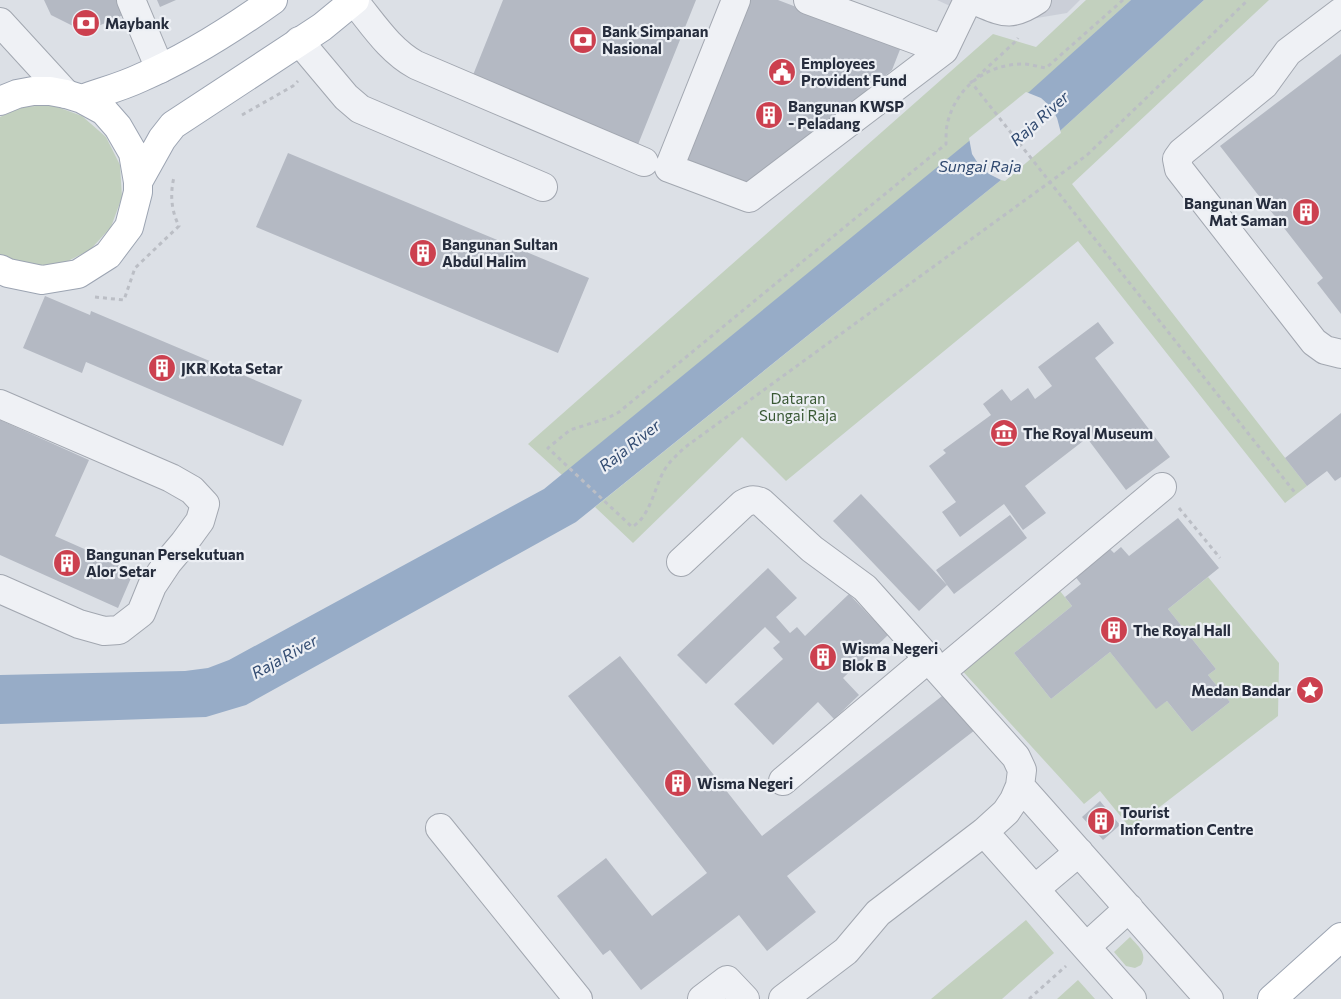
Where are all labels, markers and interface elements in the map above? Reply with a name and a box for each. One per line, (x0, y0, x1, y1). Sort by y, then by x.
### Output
bank icon: Maybank (71, 8, 101, 38)
place label: Maybank (105, 14, 170, 32)
place label: Bank Simpanan Nasional (602, 22, 708, 57)
bank icon: Bank Simpanan Nasional (568, 25, 598, 55)
place label: Employees Provident Fund (801, 54, 907, 89)
public building icon: Employees Provident Fund (767, 57, 797, 87)
water label: Raja River (1006, 86, 1073, 149)
place label: Bangunan KWSP - Peladang (788, 97, 904, 132)
building icon: Bangunan KWSP - Peladang (754, 100, 784, 130)
water label: Sungai Raja (938, 156, 1022, 175)
place label: Bangunan Wan Mat Saman (1184, 194, 1287, 229)
building icon: Bangunan Wan Mat Saman (1291, 197, 1321, 227)
place label: Bangunan Sultan Abdul Halim (442, 235, 558, 270)
building icon: Bangunan Sultan Abdul Halim (408, 238, 438, 268)
building icon: JKR Kota Setar (147, 353, 177, 383)
place label: JKR Kota Setar (181, 359, 283, 377)
park label: Dataran Sungai Raja (759, 389, 837, 424)
water label: Raja River (595, 415, 664, 475)
museum icon: The Royal Museum (989, 418, 1019, 448)
place label: The Royal Museum (1023, 424, 1153, 442)
place label: Bangunan Persekutuan Alor Setar (86, 545, 244, 580)
building icon: Bangunan Persekutuan Alor Setar (52, 548, 82, 578)
building icon: The Royal Hall (1099, 615, 1129, 645)
place label: The Royal Hall (1133, 621, 1231, 639)
water label: Raja River (248, 630, 321, 682)
place label: Wisma Negeri Blok B (842, 639, 938, 674)
building icon: Wisma Negeri Blok B (808, 642, 838, 672)
place icon: Medan Bandar (1295, 675, 1325, 705)
place label: Medan Bandar (1191, 681, 1291, 699)
building icon: Wisma Negeri (663, 768, 693, 798)
place label: Wisma Negeri (697, 774, 793, 792)
place label: Tourist Information Centre (1120, 803, 1254, 838)
building icon: Tourist Information Centre (1086, 806, 1116, 836)

